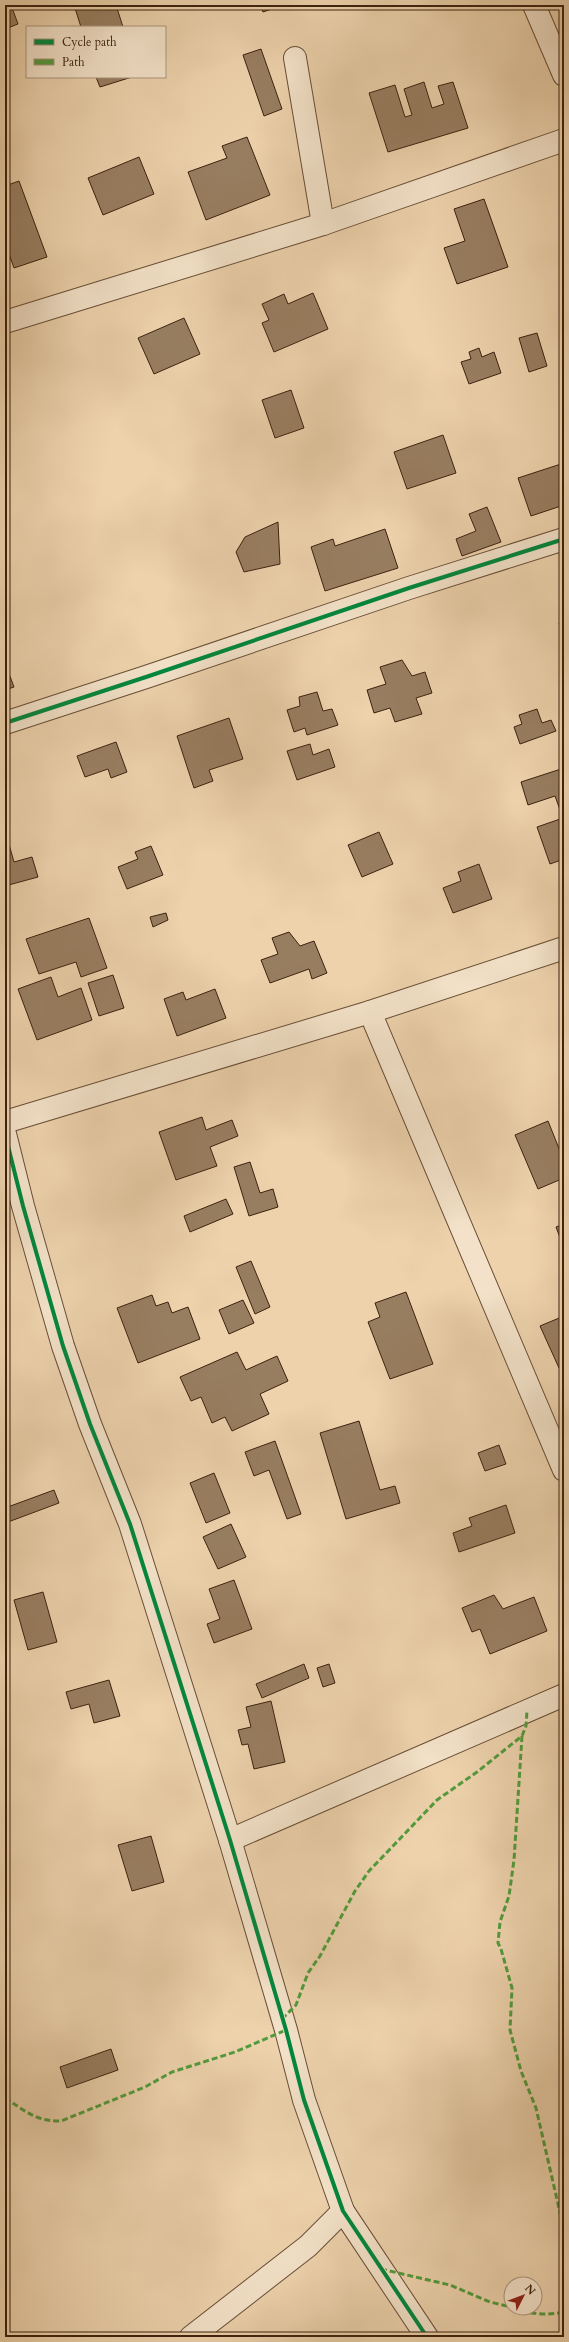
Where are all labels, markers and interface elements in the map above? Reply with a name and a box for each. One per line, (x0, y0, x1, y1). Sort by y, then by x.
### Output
legend (26, 26, 166, 78)
text: Cycle path (62, 34, 117, 50)
text: Path (62, 54, 85, 70)
north arrow (503, 2276, 543, 2316)
text: N (521, 2281, 539, 2299)

